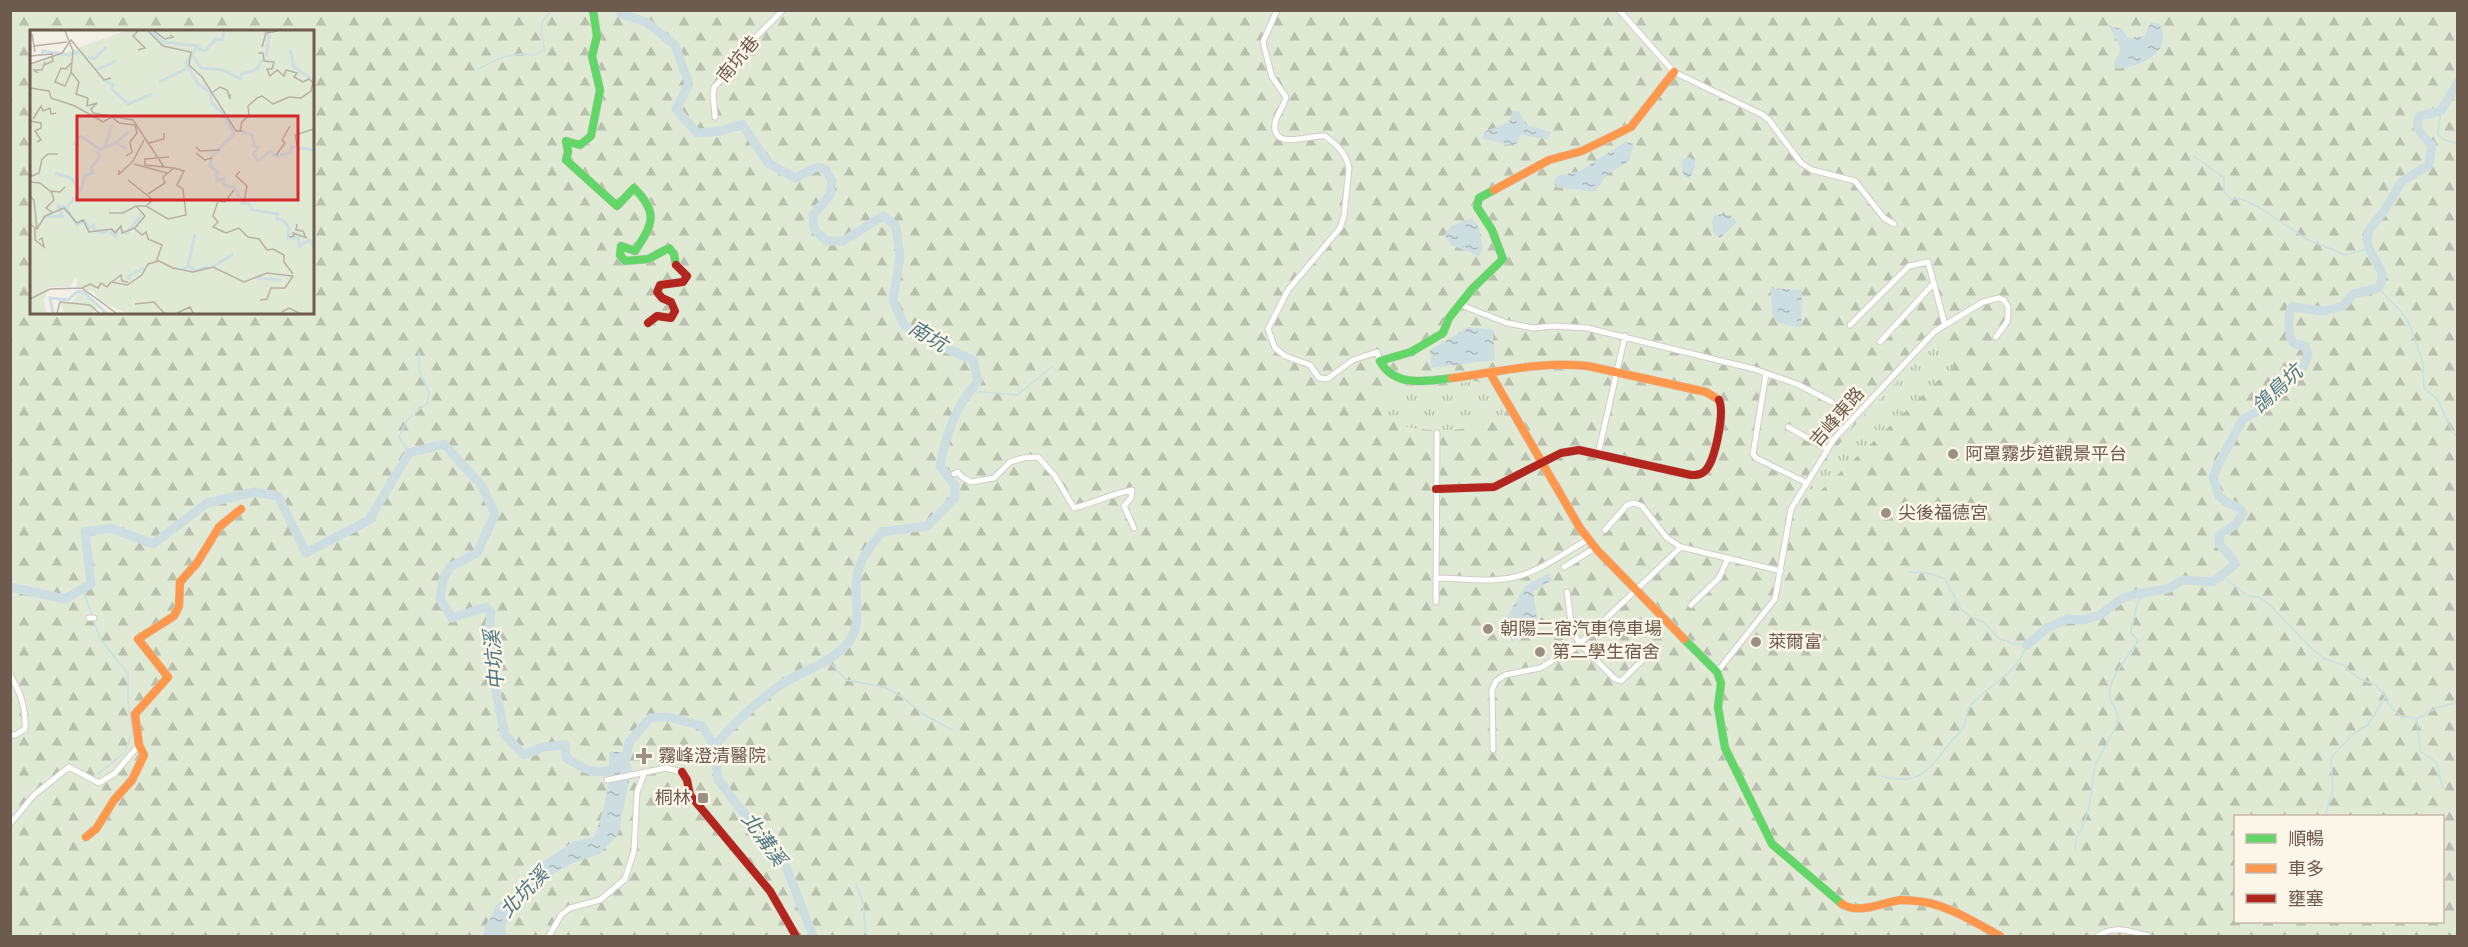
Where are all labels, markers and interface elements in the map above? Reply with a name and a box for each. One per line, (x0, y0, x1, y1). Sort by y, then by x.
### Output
inset map (30, 30, 314, 314)
street label: 南坑巷 (711, 31, 763, 86)
water label: 南坑 (905, 315, 954, 357)
water label: 鴿鳥坑 (2246, 357, 2309, 418)
street label: 吉峰東路 (1804, 382, 1868, 451)
place label: 阿罩霧步道觀景平台 (1965, 442, 2127, 464)
marker: 阿罩霧步道觀景平台 (1946, 447, 1960, 461)
place label: 尖後福德宮 (1898, 501, 1988, 523)
marker: 尖後福德宮 (1879, 506, 1893, 520)
place label: 朝陽二宿汽車停車場 (1500, 617, 1662, 639)
marker: 朝陽二宿汽車停車場 (1481, 622, 1495, 636)
water label: 中坑溪 (478, 626, 508, 691)
place label: 萊爾富 (1768, 630, 1822, 652)
marker: 萊爾富 (1749, 635, 1763, 649)
place label: 第二學生宿舍 (1552, 640, 1660, 662)
marker: 第二學生宿舍 (1533, 645, 1547, 659)
place label: 霧峰澄清醫院 (658, 744, 766, 766)
marker: 霧峰澄清醫院 (635, 747, 653, 765)
place label: 桐林 (655, 786, 691, 808)
marker: 桐林 (696, 791, 710, 805)
water label: 北溝溪 (737, 807, 794, 872)
legend (2234, 815, 2444, 923)
text: 順暢 (2288, 827, 2324, 849)
text: 車多 (2288, 857, 2324, 879)
water label: 北坑溪 (494, 859, 555, 921)
text: 壅塞 (2288, 887, 2324, 909)

